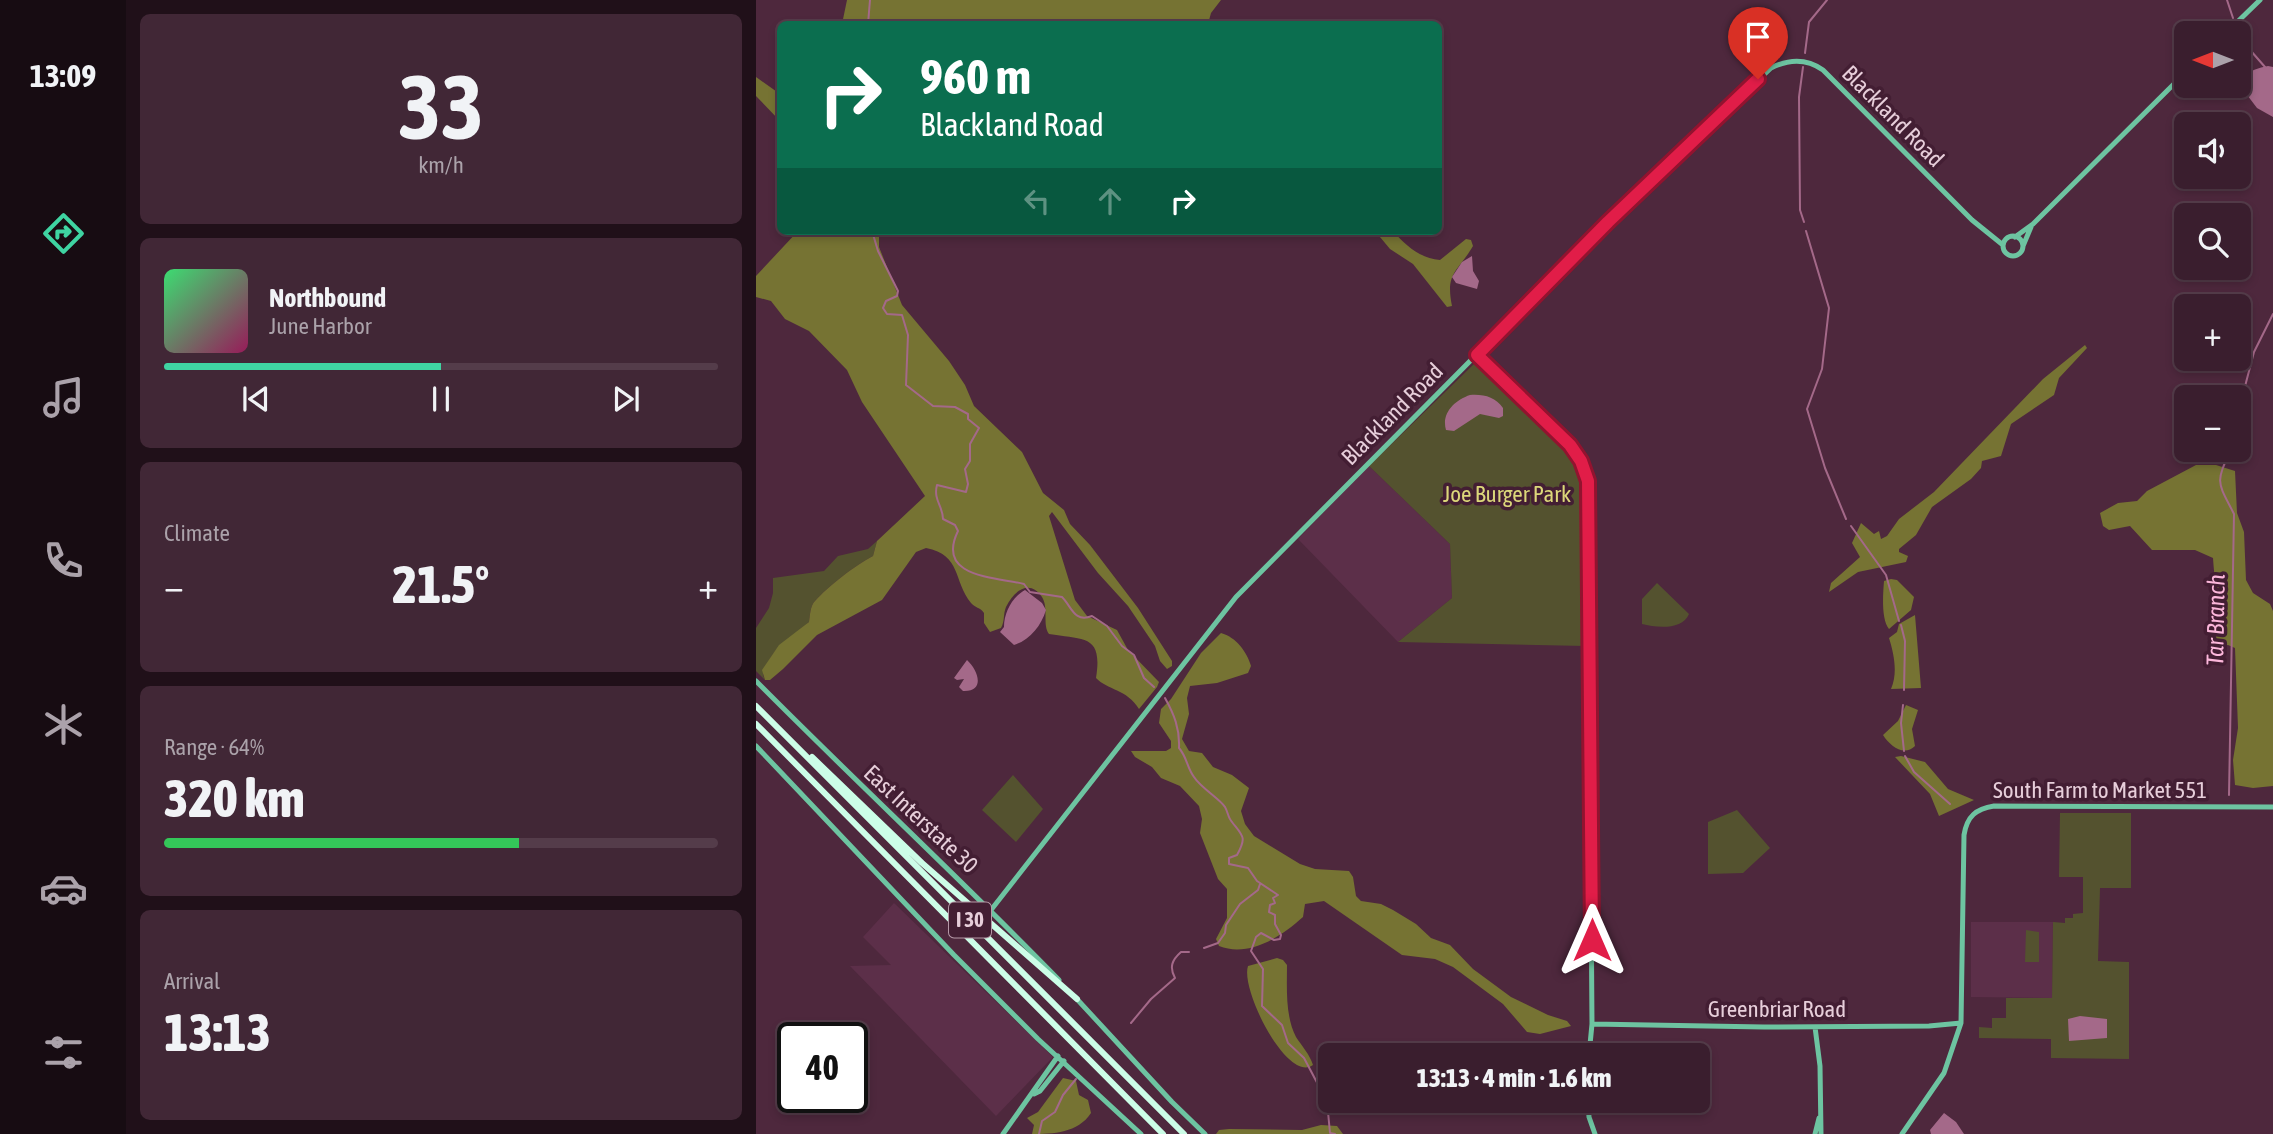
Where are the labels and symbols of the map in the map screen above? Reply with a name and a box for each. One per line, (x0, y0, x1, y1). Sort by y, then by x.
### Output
pin (1728, 7, 1788, 79)
north arrow (2174, 21, 2250, 98)
street label: Blackland Road (1837, 60, 1949, 172)
street label: Blackland Road (1336, 358, 1448, 470)
park label: Joe Burger Park (1443, 481, 1571, 507)
water label: Tar Branch (2201, 574, 2230, 666)
street label: East Interstate 30 (859, 760, 983, 878)
street label: South Farm to Market 551 (1993, 777, 2207, 803)
road number: I 30 (949, 902, 991, 937)
position arrow (1555, 903, 1629, 977)
street label: Greenbriar Road (1708, 996, 1846, 1022)
speed limit sign: 40 (777, 1022, 868, 1113)

